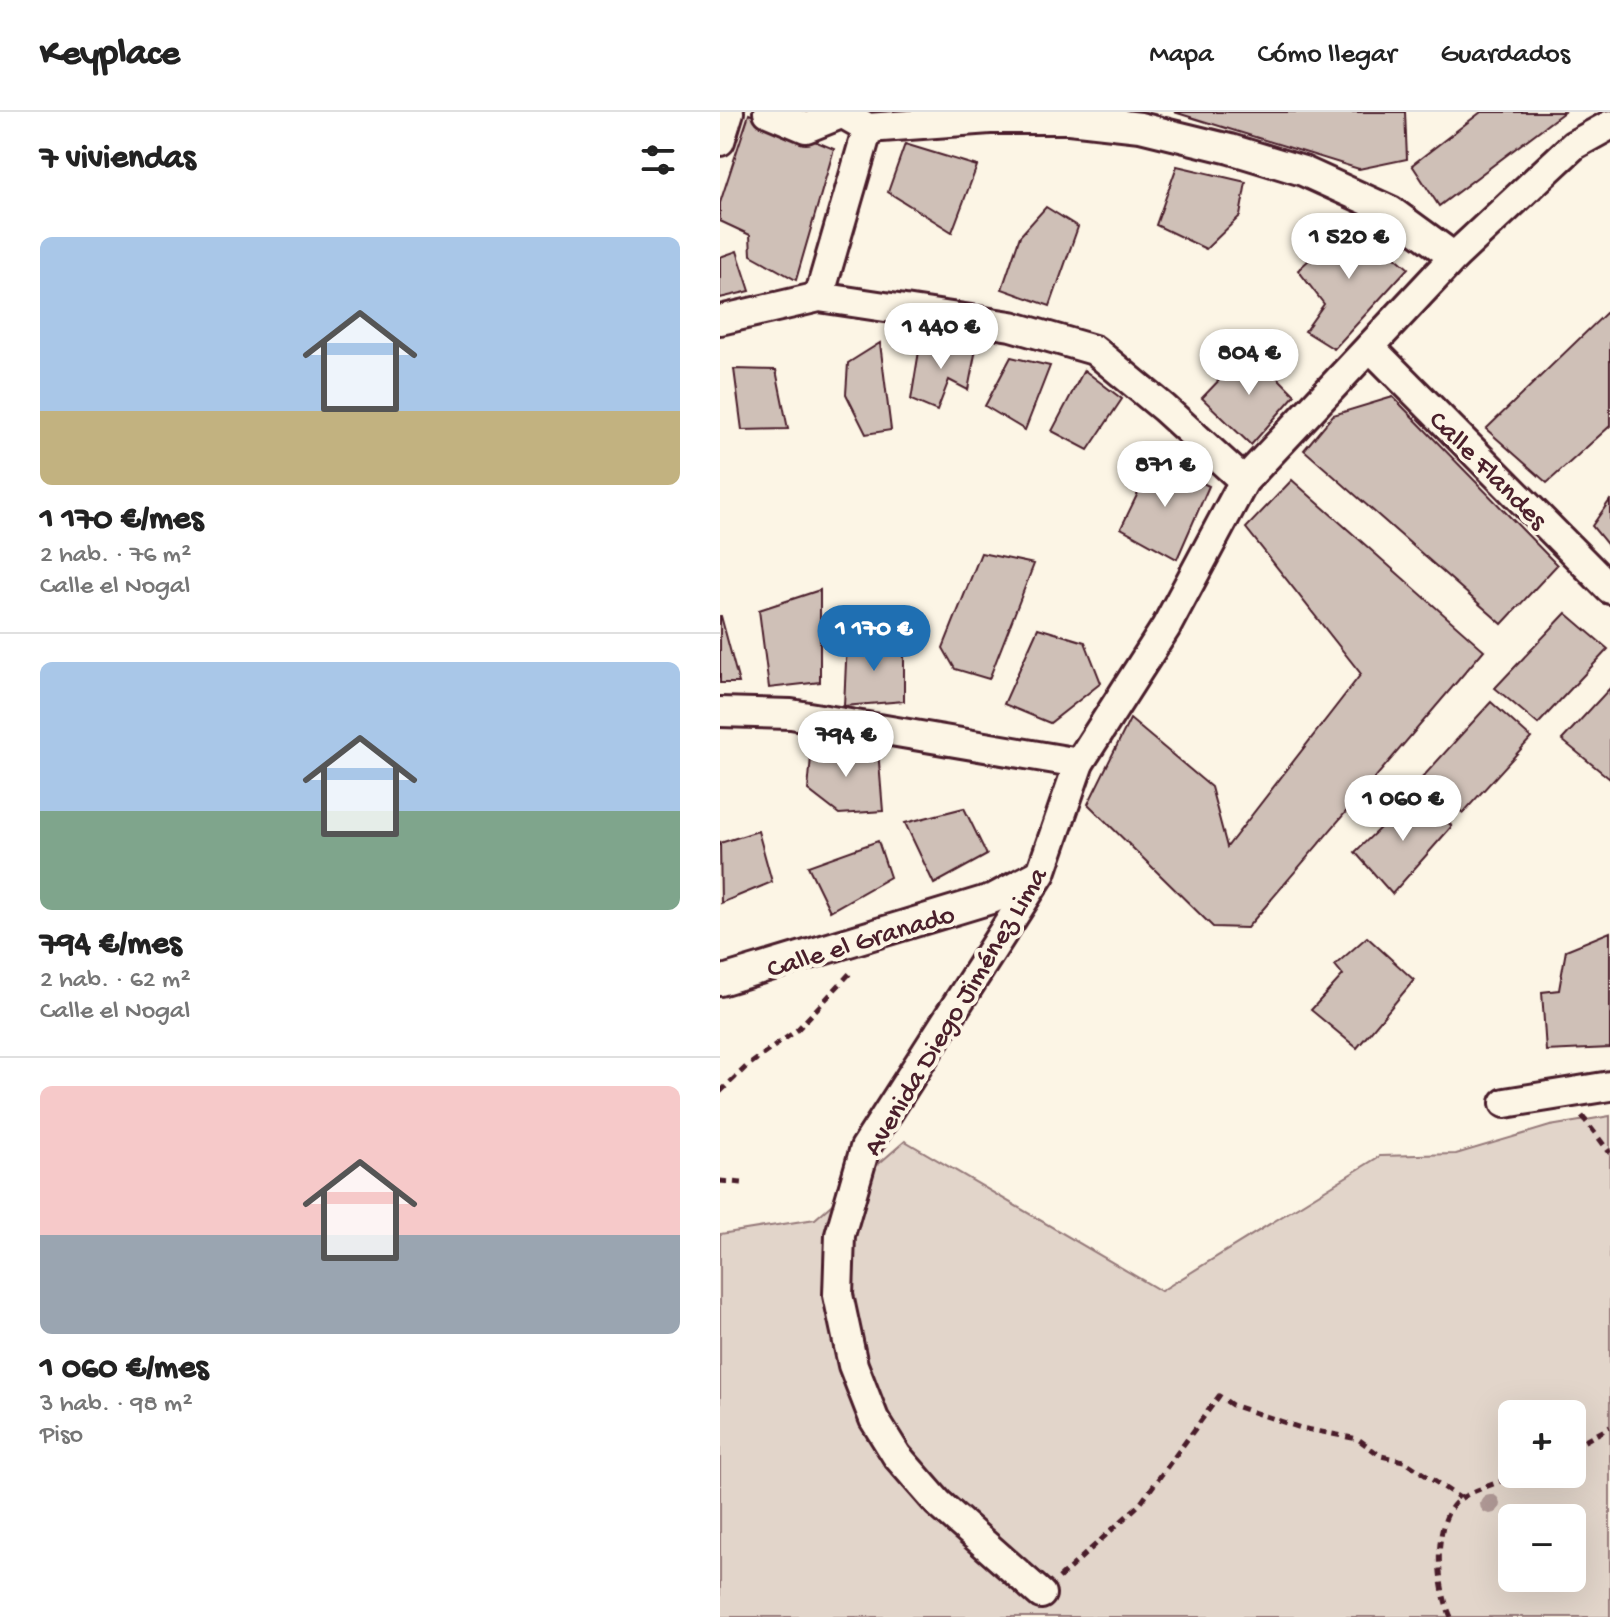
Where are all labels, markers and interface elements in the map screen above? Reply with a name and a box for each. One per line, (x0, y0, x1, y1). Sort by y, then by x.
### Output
text: Keyplace (40, 33, 180, 77)
text: Mapa (1149, 39, 1214, 72)
text: Cómo llegar (1258, 39, 1397, 72)
text: Guardados (1441, 39, 1570, 72)
icon: filters (636, 138, 680, 182)
text: 7 viviendas (40, 140, 195, 180)
pin: 1 520 € (1275, 213, 1423, 281)
text: 1 520 € (1309, 223, 1389, 254)
icon: home (288, 289, 432, 433)
pin: 1 440 € (867, 303, 1015, 371)
text: 1 440 € (902, 313, 980, 344)
pin: 804 € (1193, 329, 1305, 397)
text: 804 € (1218, 339, 1280, 370)
street label: Calle Flandes (1420, 405, 1554, 538)
pin: 871 € (1109, 441, 1221, 509)
text: 871 € (1135, 451, 1195, 482)
text: 1 170 €/mes (40, 501, 203, 541)
text: 2 hab. · 76 m² (40, 541, 191, 572)
text: Calle el Nogal (40, 572, 190, 603)
pin: 1 170 € (800, 605, 948, 673)
text: 1 170 € (835, 615, 913, 646)
pin: 794 € (790, 711, 902, 779)
icon: home (288, 714, 432, 858)
text: 794 € (816, 721, 876, 752)
pin: 1 060 € (1329, 775, 1477, 843)
text: 1 060 € (1363, 785, 1444, 816)
street label: Avenida Diego Jiménez Lima (858, 861, 1057, 1163)
street label: Calle el Granado (764, 899, 959, 987)
text: 794 €/mes (40, 926, 181, 966)
text: 2 hab. · 62 m² (40, 966, 191, 997)
text: Calle el Nogal (40, 997, 190, 1028)
icon: home (288, 1138, 432, 1282)
text: 1 060 €/mes (40, 1350, 208, 1390)
text: 3 hab. · 98 m² (40, 1390, 193, 1421)
map controls (1498, 1400, 1586, 1592)
button: + (1498, 1400, 1586, 1488)
text: Piso (40, 1421, 83, 1452)
button: − (1498, 1504, 1586, 1592)

